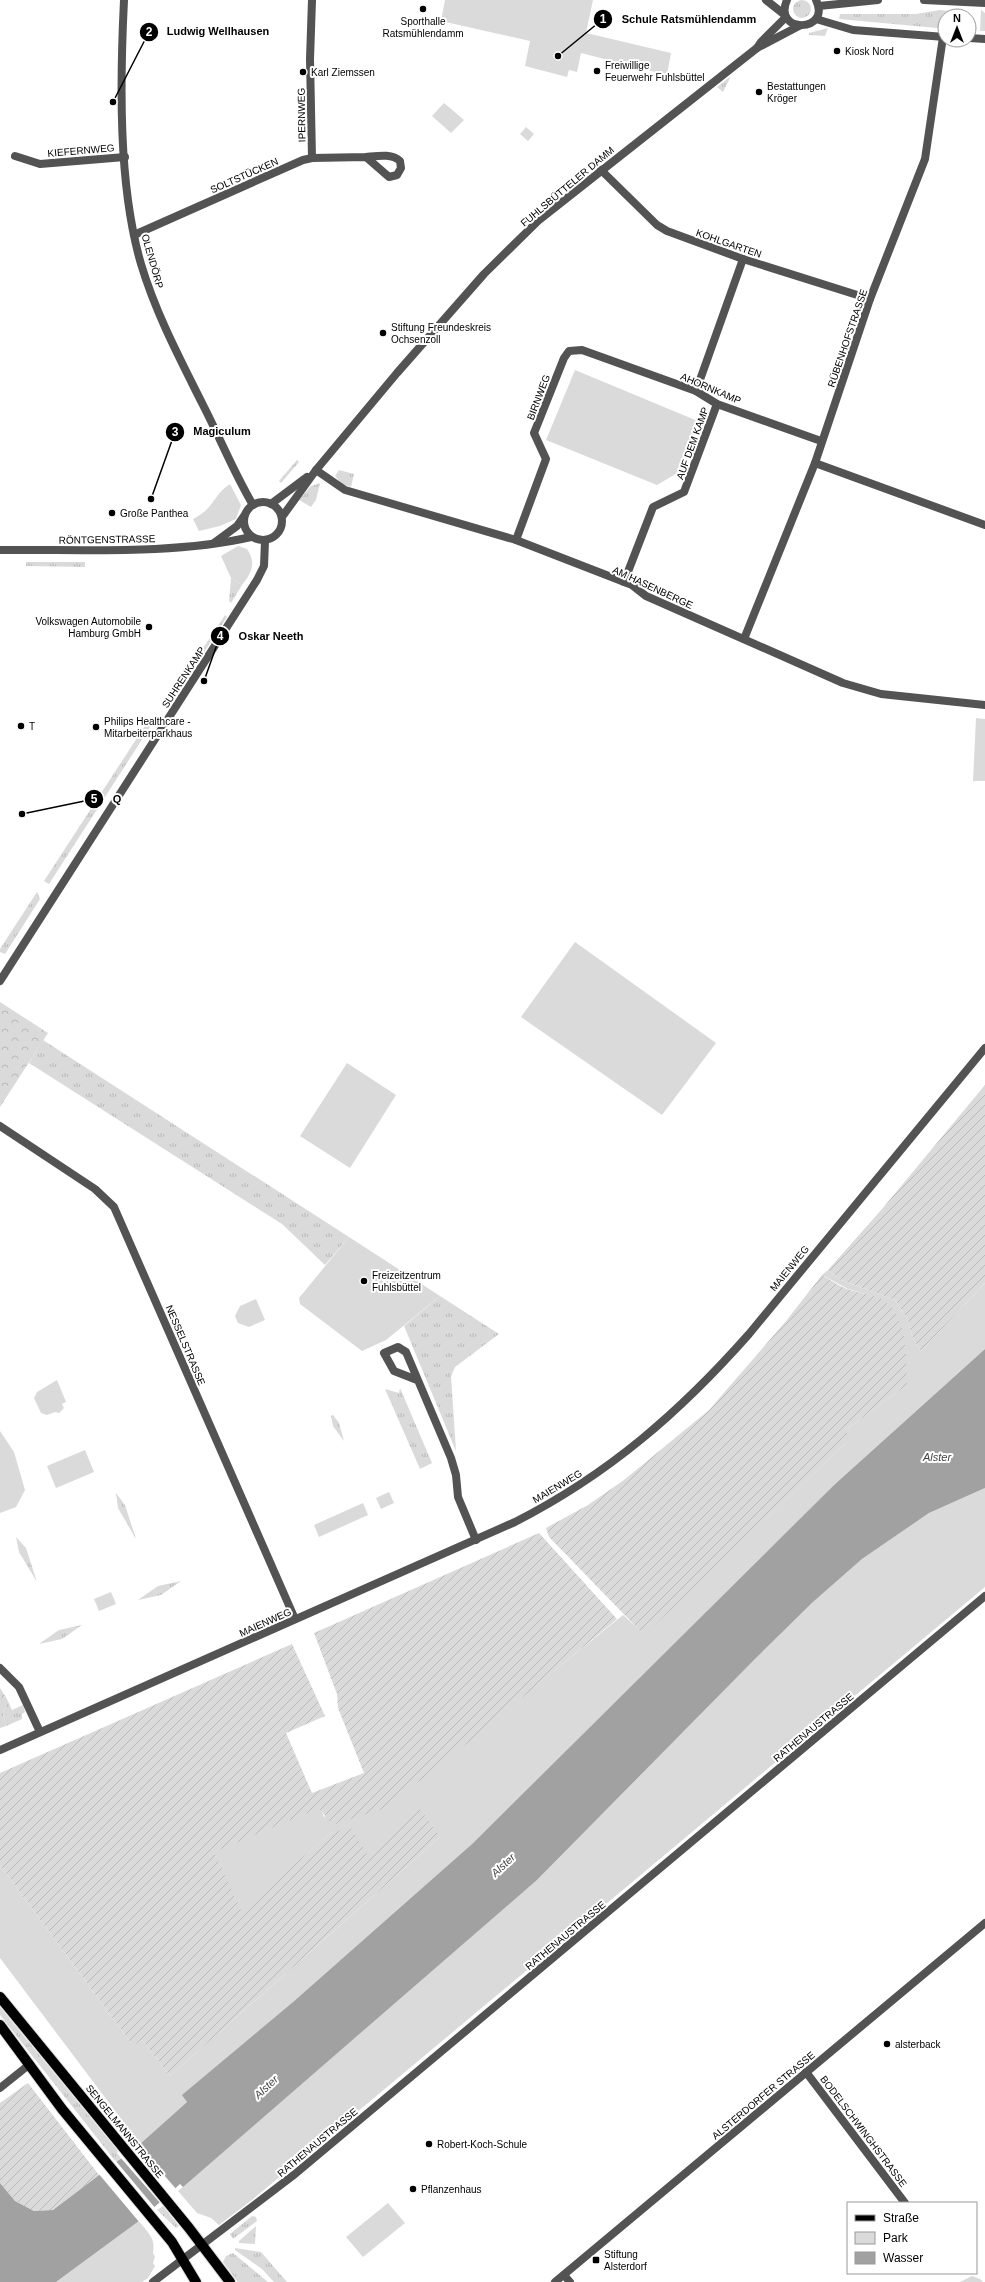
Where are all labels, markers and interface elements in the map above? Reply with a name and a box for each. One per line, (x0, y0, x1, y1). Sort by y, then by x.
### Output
marker: Sporthalle Ratsmühlendamm (418, 4, 428, 14)
callout: Schule Ratsmühlendamm (593, 8, 764, 31)
north arrow (937, 8, 977, 48)
text: 1 (600, 12, 607, 26)
text: N (953, 12, 961, 24)
text: Schule Ratsmühlendamm (622, 13, 756, 25)
place label: Sporthalle Ratsmühlendamm (382, 16, 464, 39)
callout: Ludwig Wellhausen (139, 20, 277, 43)
text: 2 (146, 25, 153, 39)
text: Ludwig Wellhausen (167, 25, 270, 37)
marker: Kiosk Nord (832, 46, 842, 56)
place label: Kiosk Nord (845, 46, 894, 57)
place label: Freiwillige Feuerwehr Fuhlsbüttel (605, 60, 705, 83)
marker: Freiwillige Feuerwehr Fuhlsbüttel (592, 66, 602, 76)
marker: Karl Ziemssen (298, 67, 308, 77)
place label: Karl Ziemssen (311, 67, 375, 78)
place label: Bestattungen Kröger (767, 81, 826, 104)
street label: IPERNWEG (296, 87, 307, 142)
marker: Bestattungen Kröger (754, 87, 764, 97)
street label: KIEFERNWEG (47, 142, 115, 159)
street label: FUHLSBÜTTELER DAMM (518, 144, 616, 229)
street label: SOLTSTÜCKEN (209, 156, 280, 195)
street label: KOHLGARTEN (695, 227, 763, 260)
street label: OLENDÖRP (139, 233, 166, 290)
street label: RÜBENHOFSTRASSE (826, 287, 870, 389)
place label: Stiftung Freundeskreis Ochsenzoll (391, 322, 491, 345)
marker: Stiftung Freundeskreis Ochsenzoll (378, 328, 388, 338)
street label: AHORNKAMP (679, 371, 743, 406)
street label: BIRNWEG (525, 373, 552, 421)
street label: AUF DEM KAMP (674, 405, 711, 481)
callout: Magiculum (165, 420, 259, 443)
text: 3 (172, 425, 179, 439)
text: Magiculum (193, 425, 251, 437)
marker: Große Panthea (107, 508, 117, 518)
place label: Große Panthea (120, 508, 189, 519)
street label: RÖNTGENSTRASSE (59, 533, 156, 546)
street label: AM HASENBERGE (611, 564, 695, 611)
place label: Volkswagen Automobile Hamburg GmbH (35, 616, 141, 639)
marker: Volkswagen Automobile Hamburg GmbH (144, 622, 154, 632)
callout: Oskar Neeth (210, 625, 311, 648)
text: 4 (217, 629, 224, 643)
text: Oskar Neeth (239, 630, 304, 642)
street label: SUHRENKAMP (160, 644, 207, 710)
place label: Philips Healthcare - Mitarbeiterparkhaus (104, 716, 192, 739)
marker: T (16, 721, 26, 731)
place label: T (29, 721, 35, 732)
marker: Philips Healthcare - Mitarbeiterparkhaus (91, 722, 101, 732)
callout: Q (84, 787, 129, 810)
text: 5 (91, 792, 98, 806)
text: Q (113, 793, 122, 805)
street label: MAIENWEG (768, 1243, 811, 1293)
place label: Freizeitzentrum Fuhlsbüttel (372, 1270, 441, 1293)
marker: Freizeitzentrum Fuhlsbüttel (359, 1276, 369, 1286)
street label: NESSELSTRASSE (164, 1303, 208, 1387)
water label: Alster (922, 1451, 952, 1463)
street label: MAIENWEG (531, 1467, 584, 1505)
street label: MAIENWEG (238, 1606, 293, 1639)
street label: RATHENAUSTRASSE (771, 1691, 856, 1764)
water label: Alster (488, 1850, 518, 1880)
street label: RATHENAUSTRASSE (523, 1899, 608, 1972)
marker: alsterback (882, 2039, 892, 2049)
place label: alsterback (895, 2039, 942, 2050)
street label: ALSTERDORFER STRASSE (710, 2049, 817, 2142)
water label: Alster (251, 2072, 281, 2102)
street label: BODELSCHWINGHSTRASSE (818, 2074, 909, 2189)
street label: SENGELMANNSTRASSE (84, 2083, 166, 2180)
street label: RATHENAUSTRASSE (275, 2106, 360, 2179)
marker: Robert-Koch-Schule (424, 2139, 434, 2149)
place label: Robert-Koch-Schule (437, 2139, 527, 2150)
marker: Pflanzenhaus (408, 2184, 418, 2194)
place label: Pflanzenhaus (421, 2184, 482, 2195)
legend (847, 2202, 977, 2274)
text: Straße (883, 2211, 919, 2225)
text: Park (883, 2231, 909, 2245)
place label: Stiftung Alsterdorf (604, 2249, 647, 2272)
text: Wasser (883, 2251, 923, 2265)
marker: Stiftung Alsterdorf (591, 2255, 601, 2265)

